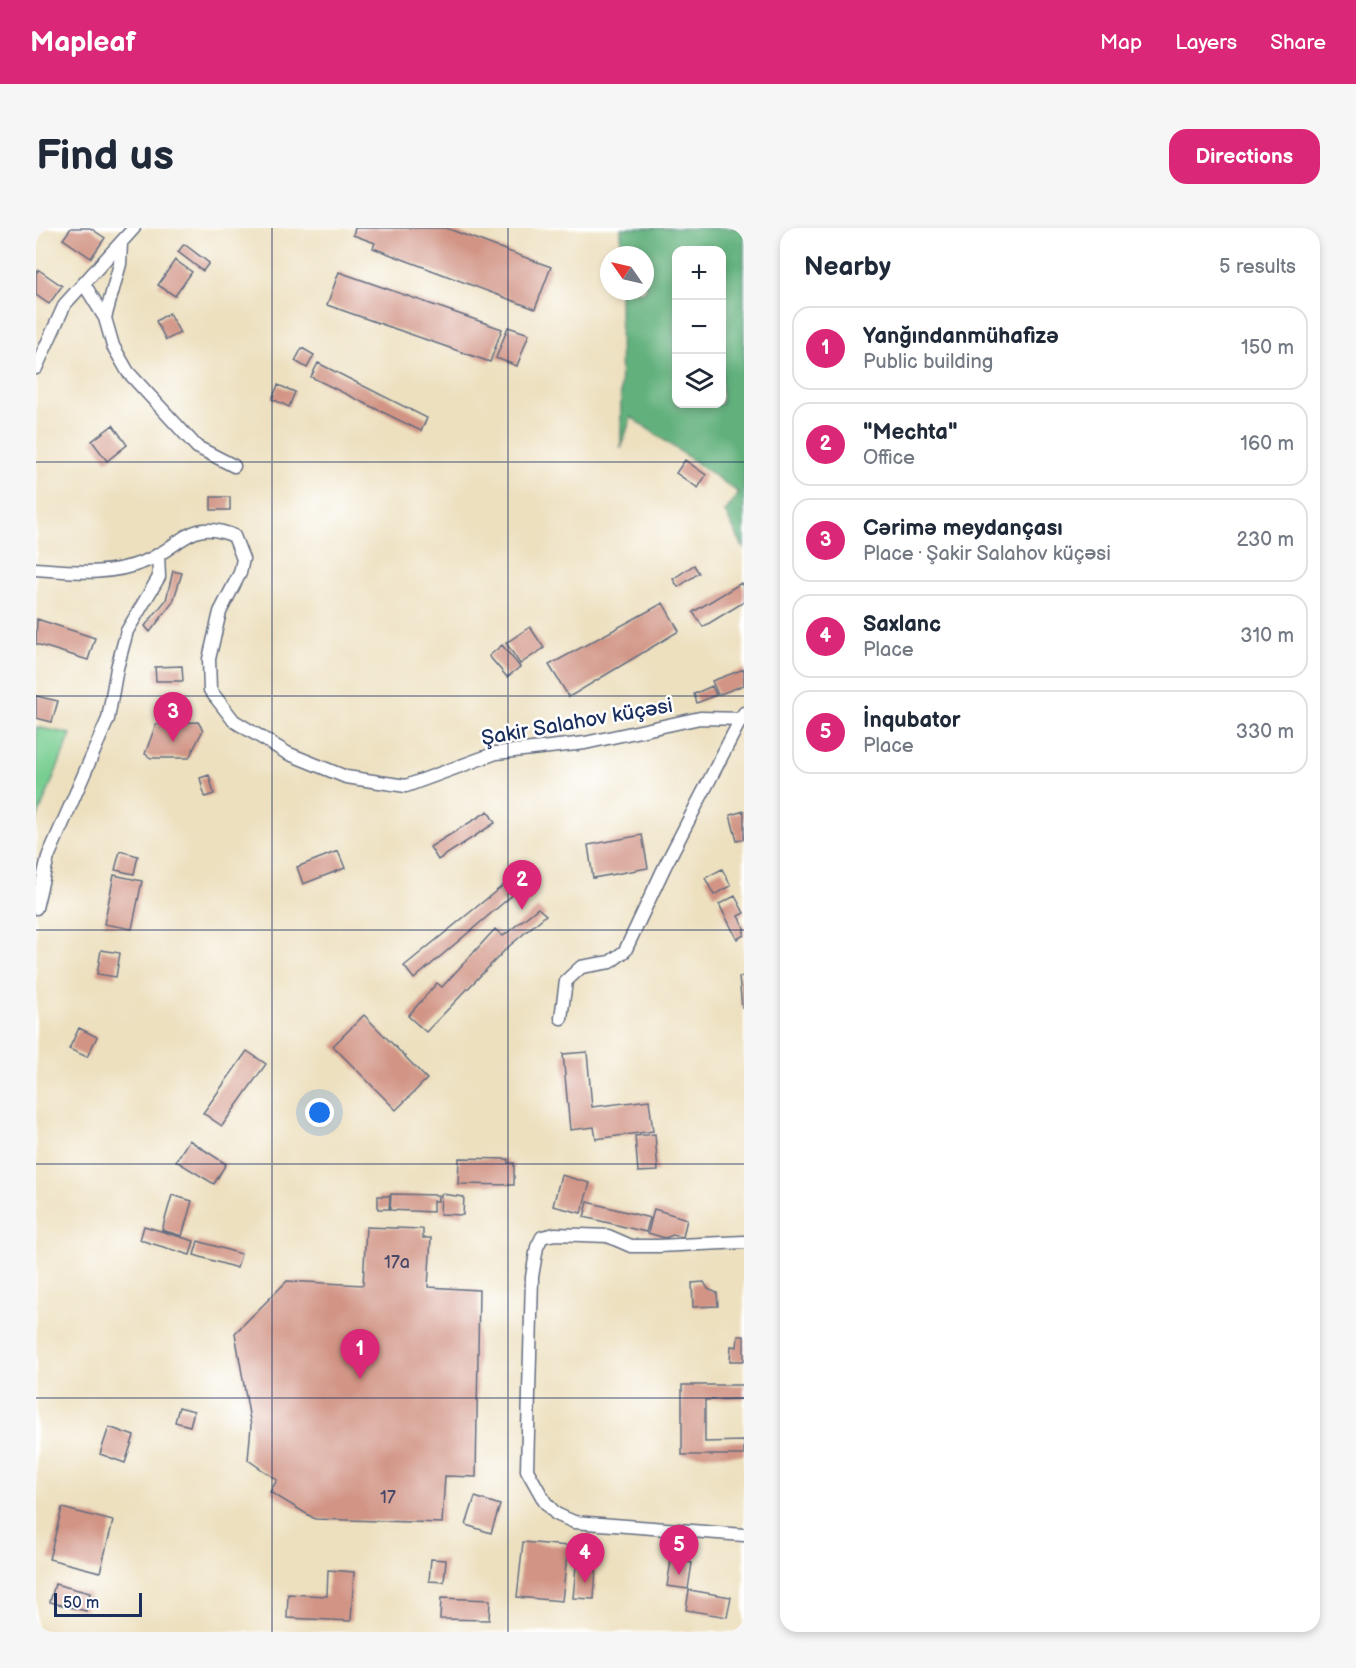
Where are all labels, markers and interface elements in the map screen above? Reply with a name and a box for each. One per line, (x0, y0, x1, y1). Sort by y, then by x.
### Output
text: Mapleaf (30, 26, 136, 59)
text: Map (1100, 30, 1142, 55)
text: Layers (1175, 30, 1237, 55)
text: Share (1270, 30, 1326, 55)
button: Directions (1169, 129, 1320, 184)
text: Find us (36, 131, 174, 182)
north arrow (600, 246, 654, 300)
map controls (672, 246, 726, 408)
button: + (672, 246, 726, 300)
text: Nearby (804, 252, 891, 283)
text: 5 results (1219, 255, 1296, 279)
button: − (672, 300, 726, 354)
text: Yanğındanmühafizə (863, 323, 1059, 350)
text: 1 (821, 336, 830, 360)
text: 150 m (1241, 336, 1294, 360)
text: Public building (863, 350, 993, 374)
button: layers (672, 354, 726, 408)
text: "Mechta" (863, 419, 957, 446)
text: 2 (820, 432, 831, 456)
text: 160 m (1240, 432, 1294, 456)
text: Office (863, 446, 915, 470)
text: Cərimə meydançası (863, 515, 1063, 542)
text: 3 (820, 528, 831, 552)
text: 230 m (1237, 528, 1294, 552)
text: Place · Şakir Salahov küçəsi (863, 542, 1111, 566)
text: Saxlanc (863, 611, 941, 638)
text: 4 (820, 624, 831, 648)
text: 310 m (1240, 624, 1294, 648)
text: Place (863, 638, 914, 662)
pin: 3 (154, 692, 192, 742)
street label: Şakir Salahov küçəsi (479, 693, 675, 751)
text: İnqubator (863, 707, 961, 734)
text: 5 (820, 720, 831, 744)
text: 330 m (1236, 720, 1294, 744)
text: Place (863, 734, 914, 758)
pin: 2 (502, 860, 542, 910)
your location (305, 1098, 334, 1127)
house number: 17a (384, 1252, 410, 1273)
pin: 1 (340, 1330, 380, 1379)
house number: 17 (380, 1487, 396, 1508)
pin: 5 (660, 1526, 698, 1575)
pin: 4 (566, 1534, 604, 1583)
scale bar (54, 1590, 142, 1618)
text: 50 m (63, 1594, 99, 1613)

